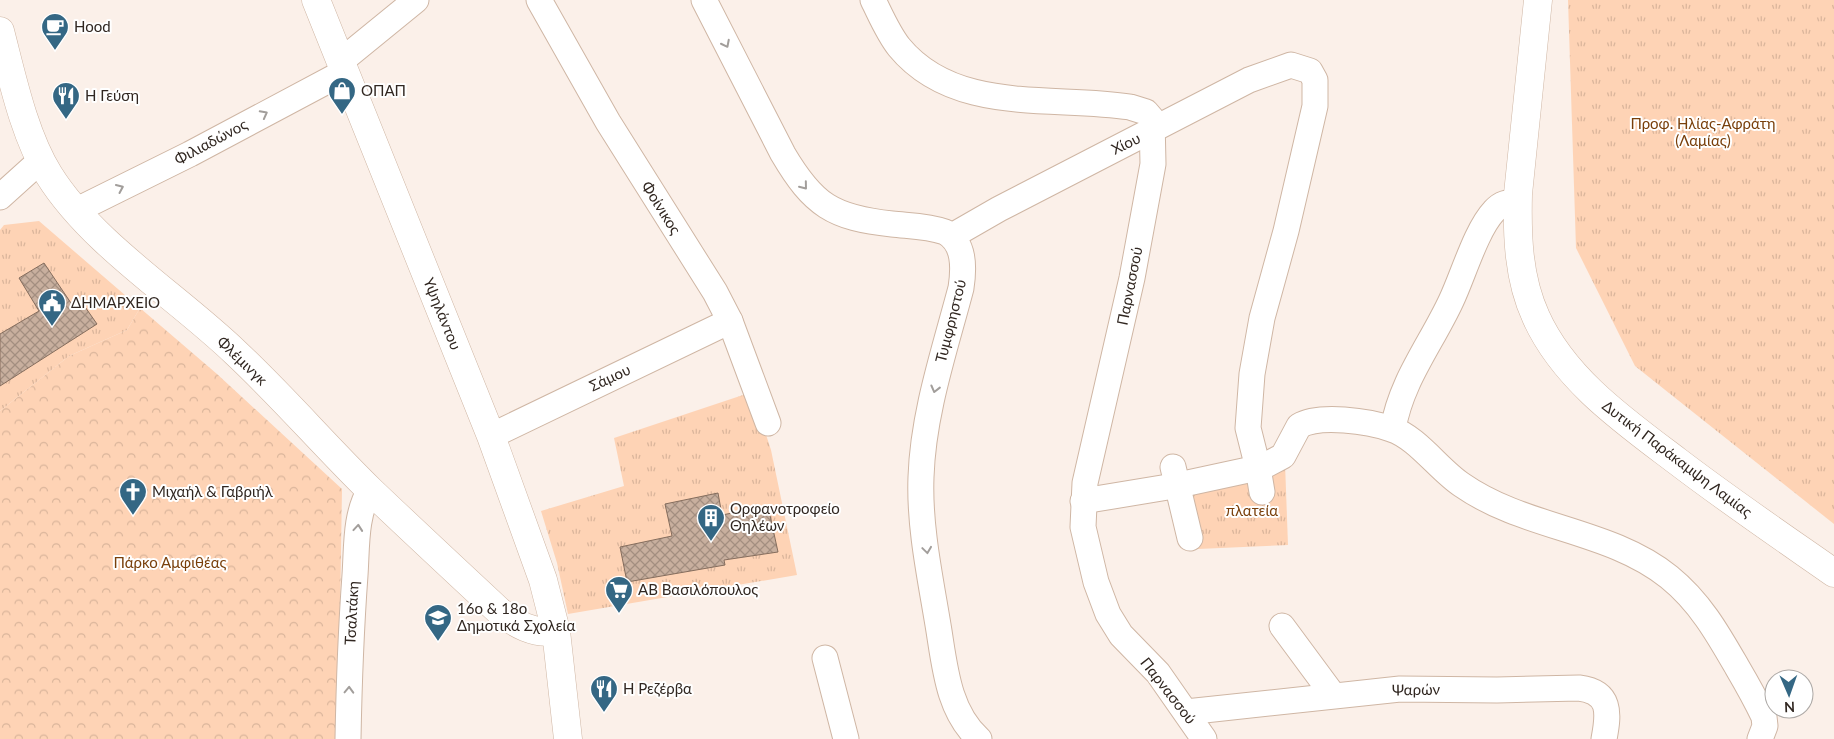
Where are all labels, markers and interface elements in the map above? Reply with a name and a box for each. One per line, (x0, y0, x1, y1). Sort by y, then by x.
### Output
cafe icon: Hood (40, 12, 70, 51)
place label: Hood (74, 17, 111, 35)
one-way arrow (720, 38, 730, 47)
shop icon: ΟΠΑΠ (327, 76, 357, 115)
restaurant icon: Η Γεύση (51, 81, 81, 120)
place label: ΟΠΑΠ (361, 81, 406, 99)
place label: Η Γεύση (85, 86, 139, 104)
one-way arrow (259, 110, 268, 120)
street label: Φιλιαδώνος (171, 114, 250, 168)
park label: Προφ. Ηλίας-Αφράτη (Λαμίας) (1630, 114, 1776, 149)
street label: Χίου (1108, 128, 1143, 158)
street label: Φοίνικος (639, 178, 685, 237)
one-way arrow (798, 180, 807, 190)
one-way arrow (115, 183, 124, 194)
street label: Παρνασσού (1113, 245, 1145, 327)
street label: Υψηλάντου (420, 275, 466, 352)
street label: Τυμφρηστού (931, 277, 969, 364)
public building icon: ΔΗΜΑΡΧΕΙΟ (37, 288, 67, 327)
place label: ΔΗΜΑΡΧΕΙΟ (71, 293, 160, 311)
street label: Φλέμινγκ (214, 332, 272, 389)
street label: Σάμου (586, 360, 633, 394)
one-way arrow (930, 384, 941, 393)
street label: Δυτική Παράκαμψη Λαμίας (1599, 396, 1756, 520)
church icon: Μιχαήλ & Γαβριήλ (118, 477, 148, 516)
place label: Μιχαήλ & Γαβριήλ (152, 482, 274, 500)
place label: Ορφανοτροφείο Θηλέων (730, 499, 840, 534)
park label: πλατεία (1226, 501, 1278, 519)
building icon: Ορφανοτροφείο Θηλέων (696, 503, 726, 542)
one-way arrow (352, 524, 363, 532)
one-way arrow (921, 545, 931, 554)
park label: Πάρκο Αμφιθέας (113, 553, 227, 571)
supermarket icon: ΑΒ Βασιλόπουλος (604, 575, 634, 614)
street label: Τσαλτάκη (340, 580, 362, 645)
place label: ΑΒ Βασιλόπουλος (638, 580, 758, 598)
place label: 16ο & 18ο Δημοτικά Σχολεία (457, 599, 575, 634)
school or university icon: 16ο & 18ο Δημοτικά Σχολεία (423, 603, 453, 642)
street label: Παρνασσού (1137, 654, 1200, 727)
north arrow (1764, 669, 1814, 719)
restaurant icon: Η Ρεζέρβα (589, 674, 619, 713)
place label: Η Ρεζέρβα (623, 679, 692, 697)
street label: Ψαρών (1392, 680, 1441, 698)
one-way arrow (344, 686, 354, 694)
text: N (1784, 699, 1795, 716)

